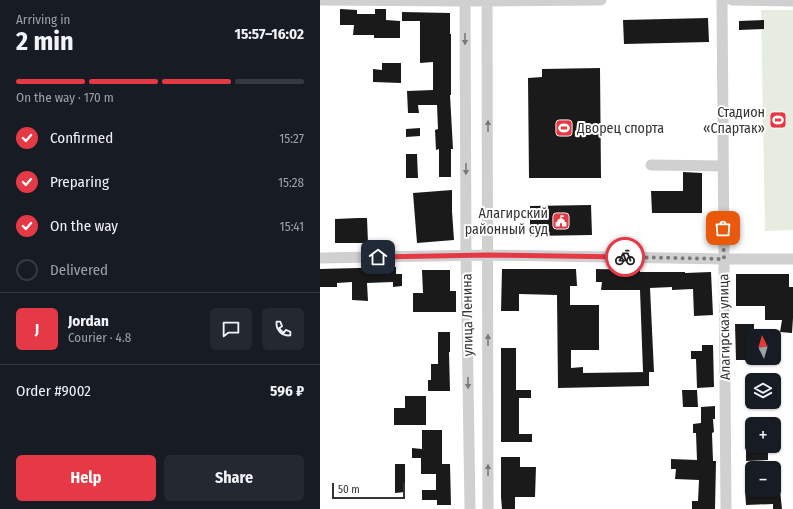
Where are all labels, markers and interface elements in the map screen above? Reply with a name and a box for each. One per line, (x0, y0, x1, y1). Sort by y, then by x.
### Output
text: Arriving in (16, 12, 70, 27)
text: 15:57–16:02 (235, 25, 304, 43)
text: 2 min (16, 26, 74, 57)
one-way arrow (462, 33, 468, 46)
text: On the way · 170 m (16, 90, 114, 105)
place label: Стадион «Спартак» (703, 104, 765, 137)
sports icon: Стадион «Спартак» (768, 110, 788, 130)
sports icon: Дворец спорта (554, 118, 574, 138)
one-way arrow (485, 119, 491, 132)
place label: Дворец спорта (576, 120, 664, 137)
icon: check (16, 127, 38, 149)
text: Confirmed (50, 129, 113, 147)
text: 15:27 (279, 131, 304, 146)
one-way arrow (463, 163, 469, 176)
icon: check (16, 171, 38, 193)
text: Preparing (50, 173, 109, 191)
text: 15:28 (278, 175, 304, 190)
place label: Алагирский районный суд (465, 205, 548, 238)
public building icon: Алагирский районный суд (551, 211, 571, 231)
pin (706, 211, 740, 245)
icon: check (16, 215, 38, 237)
text: On the way (50, 217, 118, 235)
icon: bag (712, 217, 734, 239)
text: 15:41 (280, 219, 304, 234)
courier (605, 237, 645, 277)
pin (361, 240, 395, 274)
icon: home (367, 246, 389, 268)
icon: bike (614, 246, 636, 268)
text: Delivered (50, 261, 108, 279)
street label: улица Ленина (458, 273, 477, 357)
street label: Алагирская улица (715, 274, 734, 380)
button: chat (210, 308, 252, 350)
button: phone (262, 308, 304, 350)
text: Jordan (68, 312, 109, 330)
text: J (35, 320, 39, 338)
north arrow (745, 329, 781, 365)
map controls (745, 329, 781, 497)
text: Courier · 4.8 (68, 330, 131, 345)
one-way arrow (485, 333, 491, 346)
button: layers (745, 373, 781, 409)
one-way arrow (465, 377, 471, 390)
text: Order #9002 (16, 382, 91, 400)
text: 596 ₽ (270, 382, 304, 400)
button: + (745, 417, 781, 453)
button: Help (16, 455, 156, 501)
button: Share (164, 455, 304, 501)
button: − (745, 461, 781, 497)
one-way arrow (485, 463, 491, 476)
scale bar (332, 481, 405, 500)
text: 50 m (338, 483, 360, 496)

